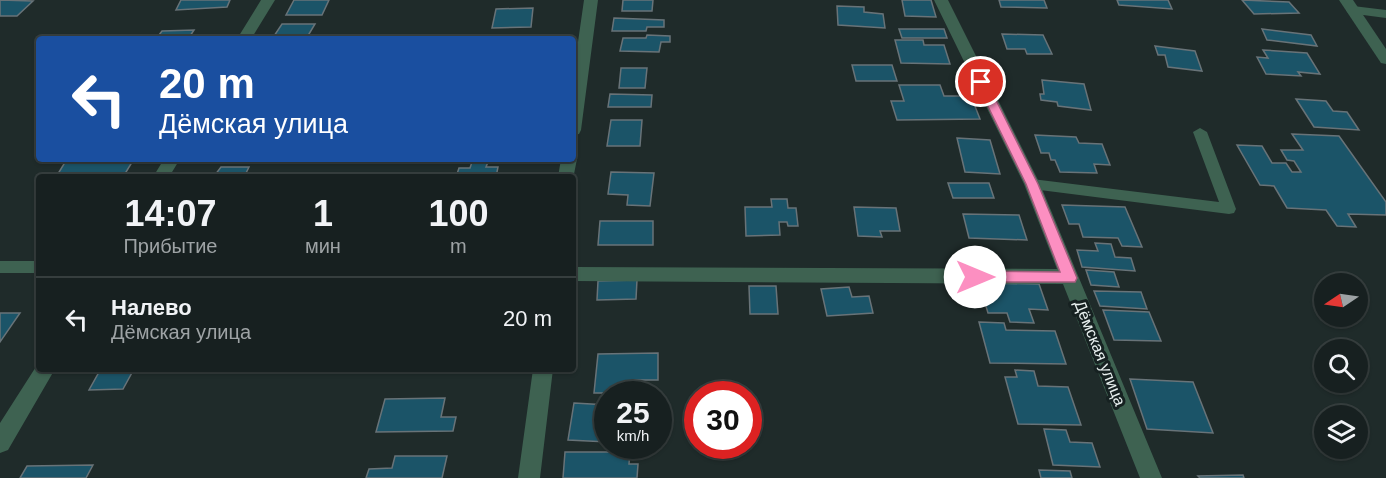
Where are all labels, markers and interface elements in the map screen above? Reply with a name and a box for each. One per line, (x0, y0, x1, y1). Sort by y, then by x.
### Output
pin (955, 56, 1006, 107)
icon: left (60, 60, 138, 138)
text: 20 m (159, 60, 255, 107)
icon: arrive (964, 65, 997, 98)
text: Дёмская улица (159, 109, 348, 139)
text: 14:07 (124, 193, 217, 234)
text: 1 (313, 193, 333, 234)
text: 100 (428, 193, 488, 234)
text: Прибытие (123, 235, 217, 257)
text: мин (305, 235, 341, 257)
text: m (450, 235, 467, 257)
position arrow (943, 245, 1007, 309)
north arrow (1314, 273, 1368, 327)
map controls (1314, 273, 1368, 459)
text: Налево (111, 295, 192, 320)
street label: Дёмская улица (1071, 298, 1129, 408)
icon: left (60, 303, 93, 336)
text: 20 m (503, 306, 552, 331)
text: Дёмская улица (111, 321, 251, 343)
button: search (1314, 339, 1368, 393)
speed limit sign: 30 (684, 381, 762, 459)
text: 25 (616, 396, 650, 429)
button: layers (1314, 405, 1368, 459)
text: km/h (617, 427, 649, 444)

